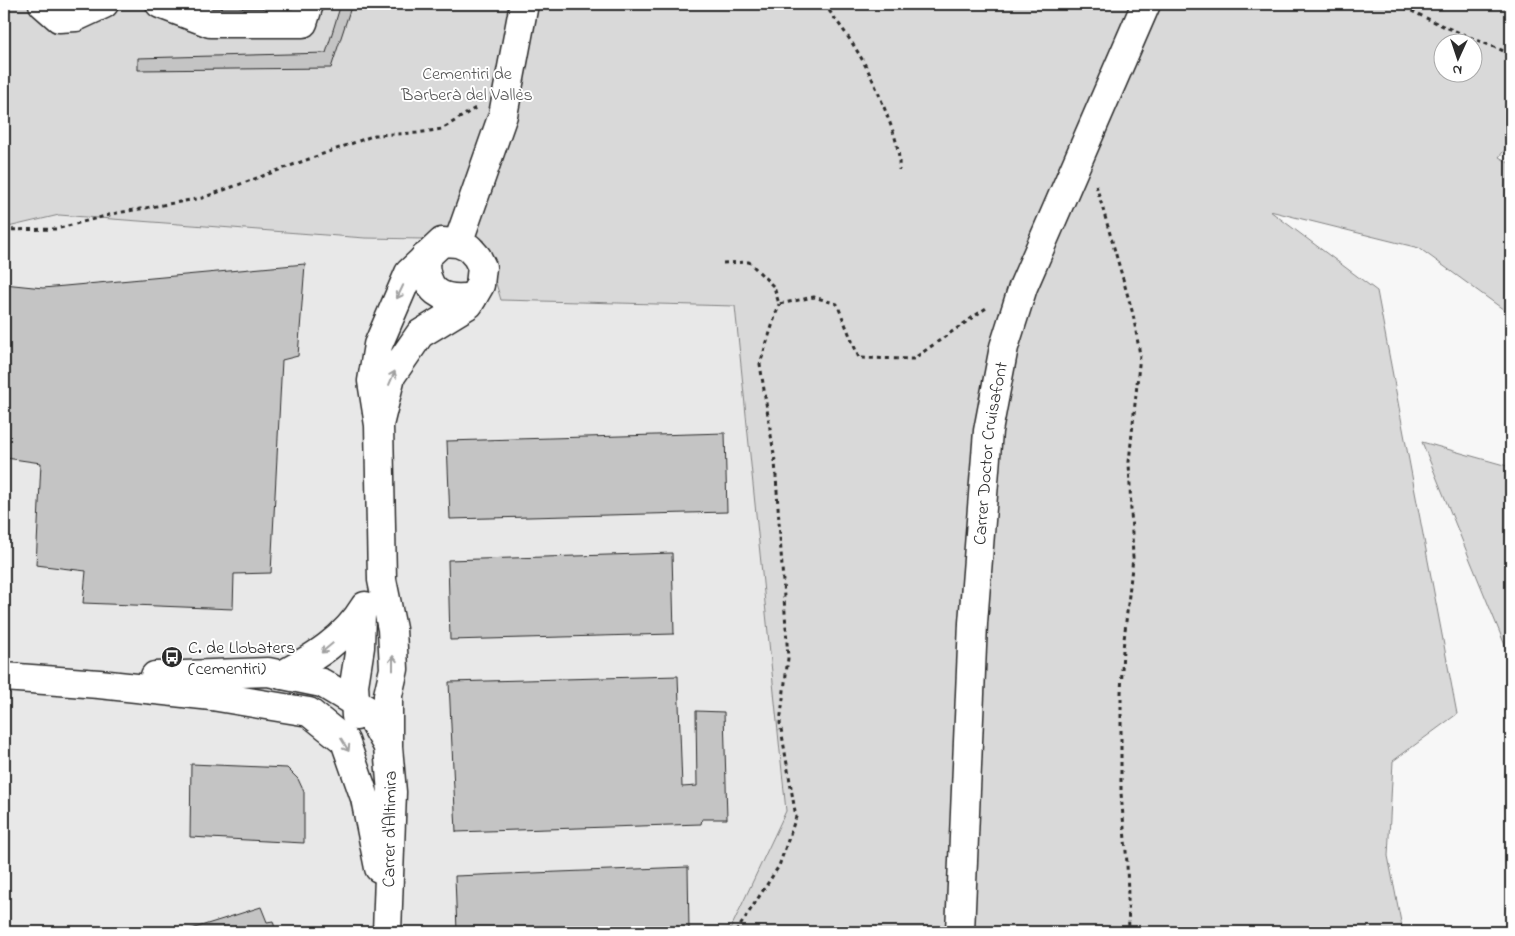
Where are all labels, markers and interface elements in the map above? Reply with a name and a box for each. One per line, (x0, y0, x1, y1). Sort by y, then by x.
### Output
north arrow (1432, 32, 1482, 82)
text: N (1452, 59, 1463, 80)
park label: Cementiri de Barberà del Vallès (400, 62, 533, 109)
one-way arrow (395, 284, 405, 299)
street label: Carrer Doctor Cruisafont (968, 360, 1016, 546)
one-way arrow (387, 371, 397, 386)
place label: C. de Llobaters (cementiri) (188, 636, 295, 683)
one-way arrow (320, 642, 333, 653)
bus stop icon: C. de Llobaters (cementiri) (160, 645, 184, 669)
one-way arrow (388, 655, 398, 671)
one-way arrow (339, 738, 350, 752)
street label: Carrer d'Altimira (377, 770, 405, 888)

